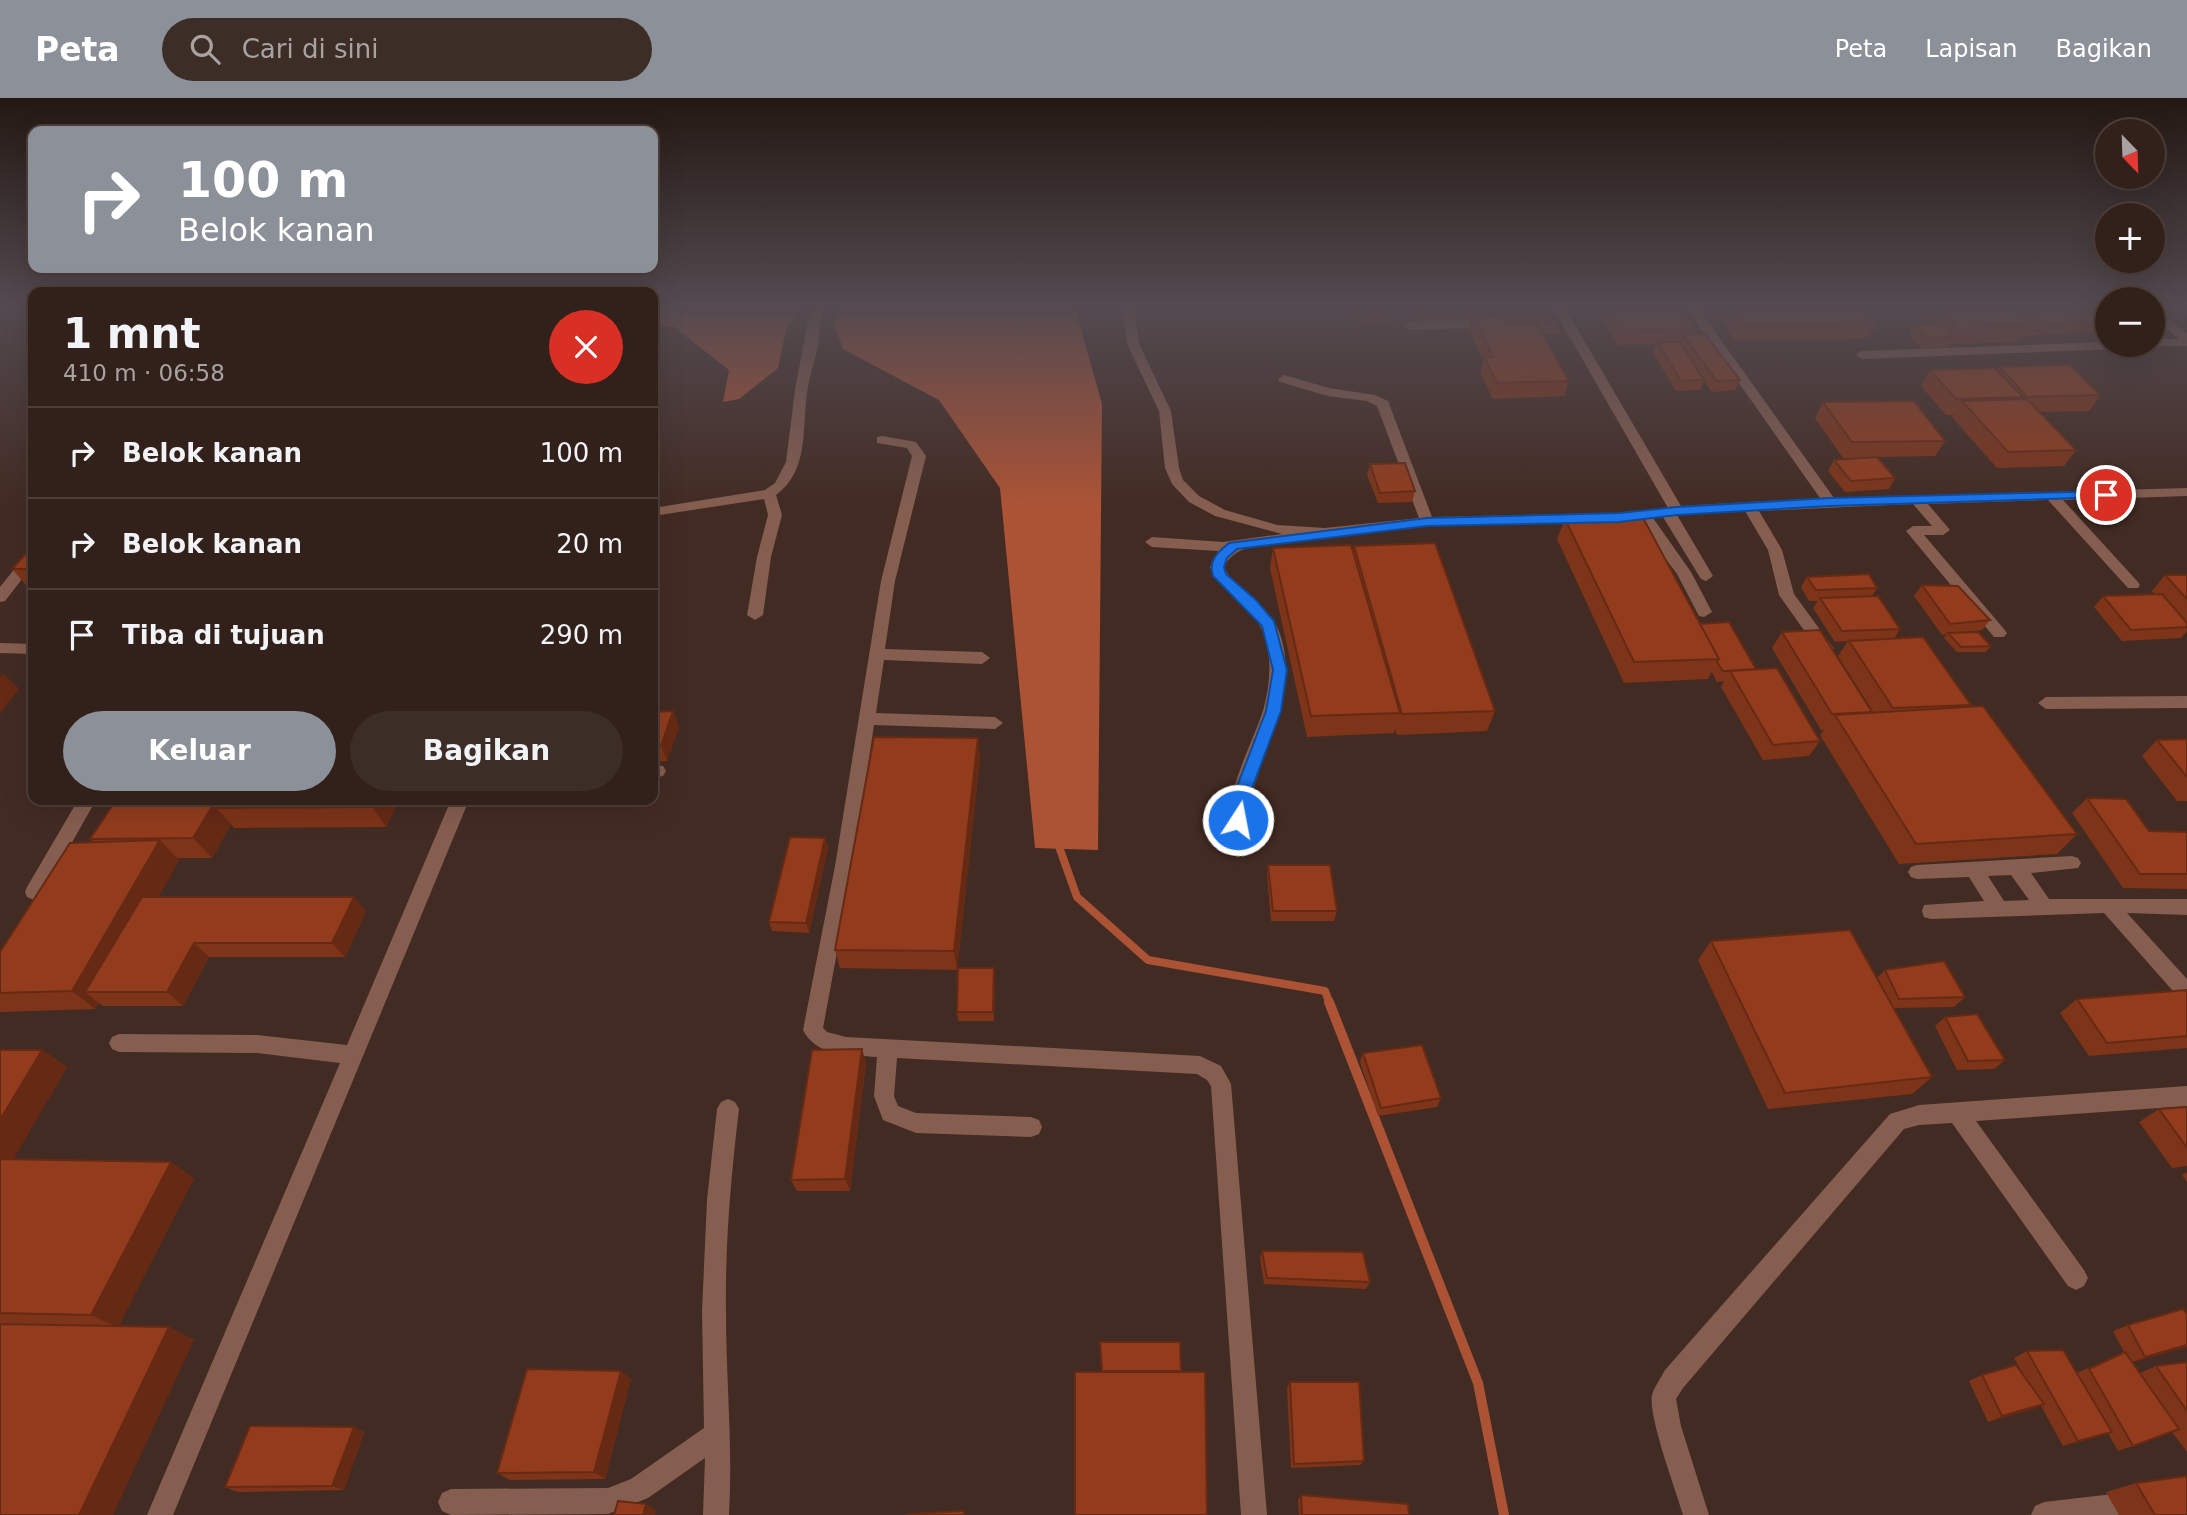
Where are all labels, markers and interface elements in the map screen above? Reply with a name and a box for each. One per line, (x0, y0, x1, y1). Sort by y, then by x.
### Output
search box (162, 18, 652, 81)
text: Peta (35, 30, 120, 69)
icon: search (186, 30, 224, 68)
text: Cari di sini (242, 34, 378, 64)
text: Peta (1835, 35, 1887, 63)
text: Lapisan (1925, 35, 2018, 63)
text: Bagikan (2056, 35, 2152, 63)
north arrow (2095, 119, 2165, 189)
map controls (2095, 119, 2165, 357)
text: 100 m (178, 152, 348, 209)
icon: right (63, 154, 154, 245)
button: + (2095, 203, 2165, 273)
text: Belok kanan (178, 211, 375, 249)
button: − (2095, 287, 2165, 357)
text: 1 mnt (63, 309, 201, 358)
button: close (549, 310, 623, 384)
text: 410 m · 06:58 (63, 360, 225, 386)
icon: right (63, 434, 101, 472)
text: Belok kanan (122, 438, 302, 468)
text: 100 m (540, 438, 623, 468)
pin (2076, 465, 2136, 525)
icon: arrive (2087, 476, 2125, 514)
icon: right (63, 525, 101, 563)
text: Belok kanan (122, 529, 302, 559)
text: 20 m (556, 529, 623, 559)
icon: arrive (63, 616, 101, 654)
text: Tiba di tujuan (122, 620, 325, 650)
text: 290 m (540, 620, 623, 650)
button: Keluar (63, 711, 336, 791)
button: Bagikan (350, 711, 623, 791)
position arrow (1201, 783, 1275, 857)

